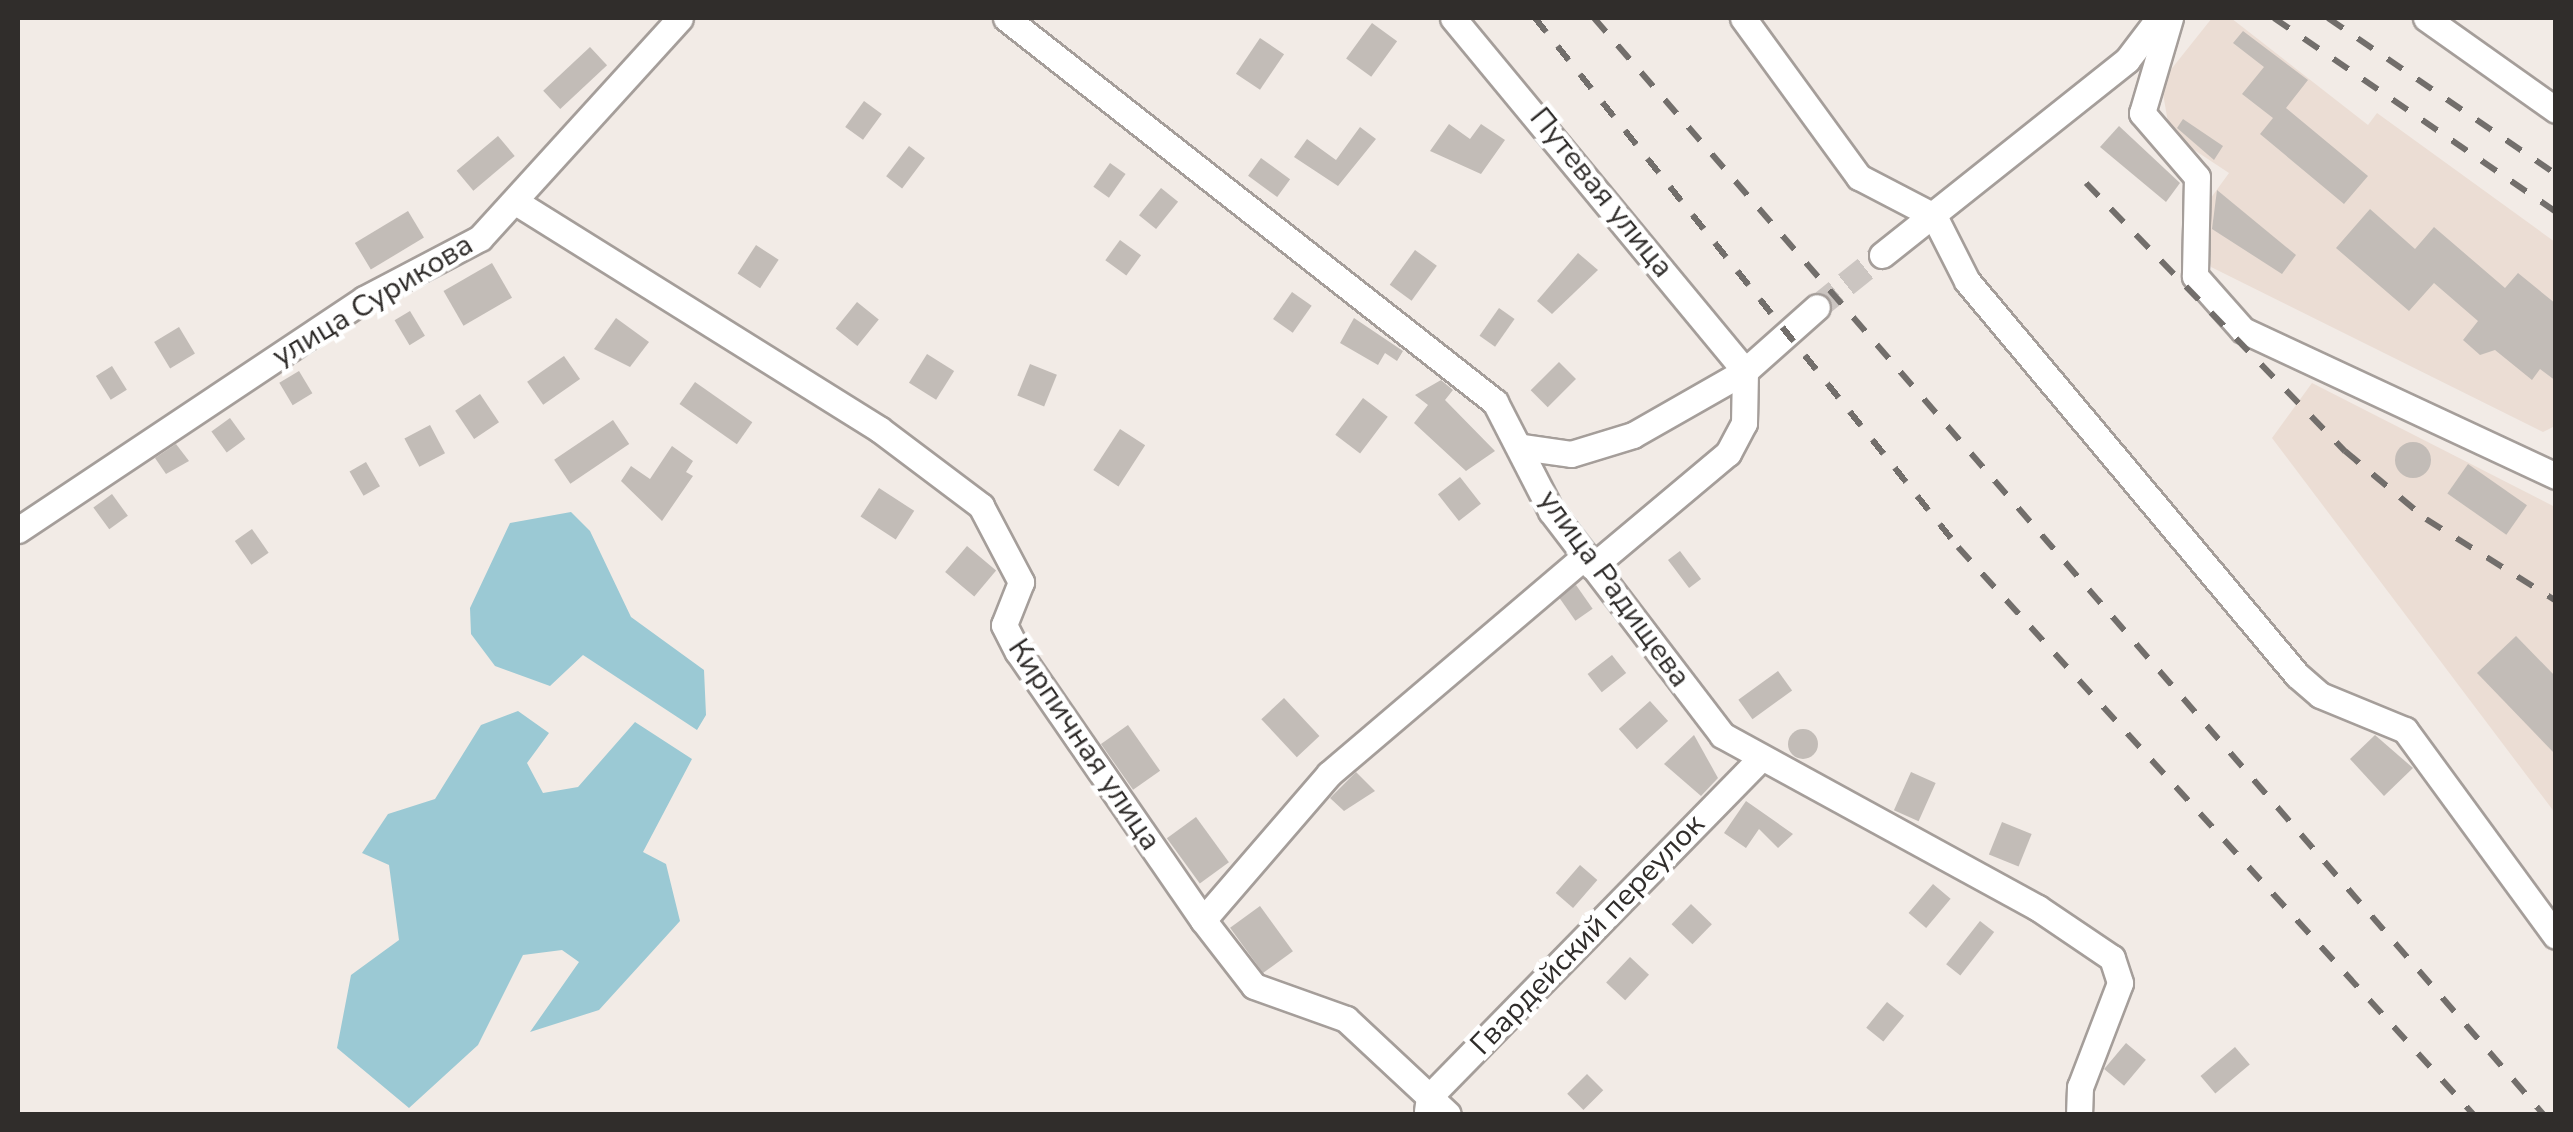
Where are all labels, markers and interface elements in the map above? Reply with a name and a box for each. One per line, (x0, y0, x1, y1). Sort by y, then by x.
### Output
street label: Путевая улица (1522, 101, 1680, 285)
street label: улица Сурикова (266, 227, 480, 375)
street label: улица Радищева (1530, 483, 1698, 695)
street label: Кирпичная улица (1000, 632, 1168, 858)
street label: Гвардейский переулок (1464, 807, 1712, 1063)

